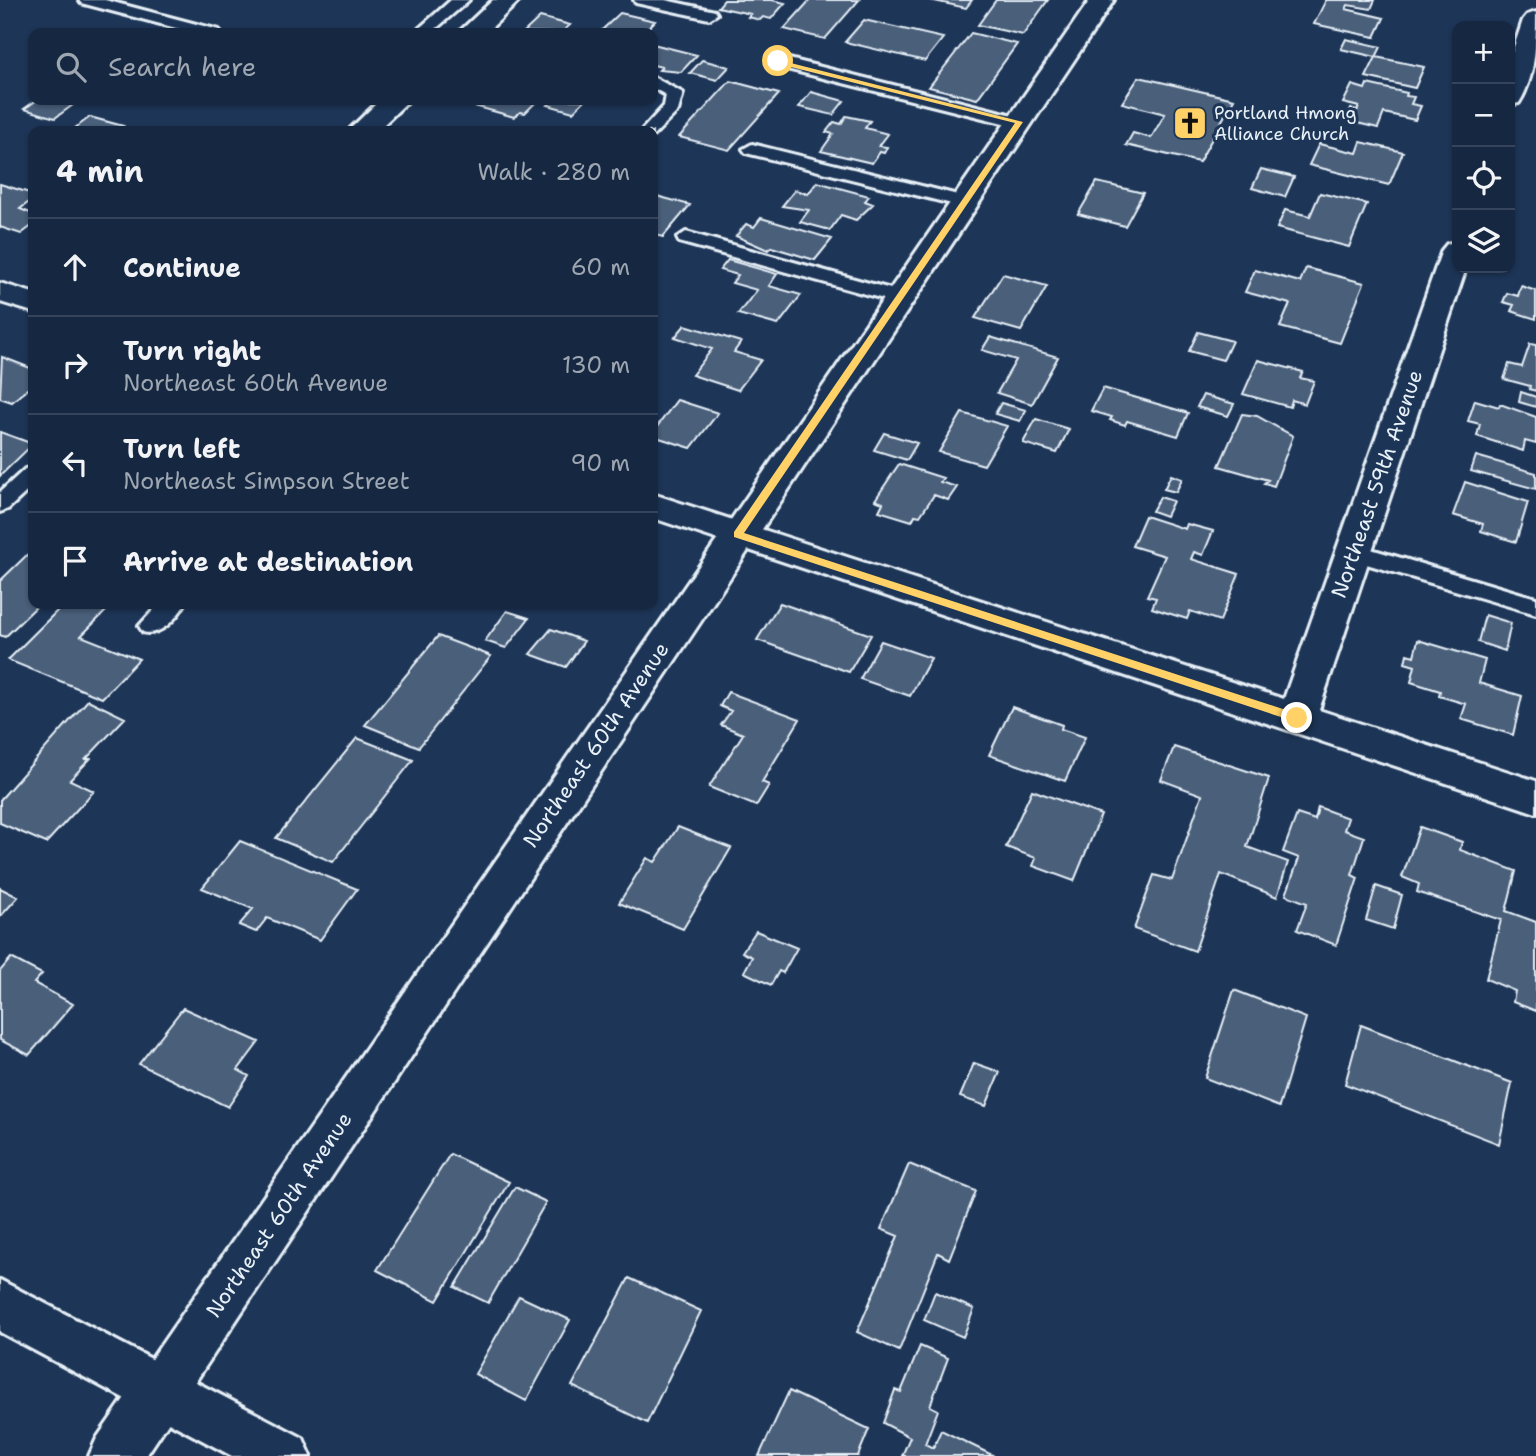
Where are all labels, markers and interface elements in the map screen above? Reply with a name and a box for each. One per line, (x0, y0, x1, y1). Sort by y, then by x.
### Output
map controls (1452, 21, 1515, 273)
button: + (1452, 21, 1515, 84)
search box (28, 28, 658, 105)
route start (762, 45, 793, 76)
icon: search (52, 48, 90, 86)
text: Search here (108, 49, 257, 84)
button: − (1452, 84, 1515, 147)
place label: Portland Hmong Alliance Church (1214, 101, 1356, 146)
church icon: Portland Hmong Alliance Church (1171, 104, 1209, 142)
button: locate (1452, 147, 1515, 210)
text: 4 min (56, 151, 143, 192)
text: Walk · 280 m (477, 157, 630, 187)
button: layers (1452, 210, 1515, 273)
icon: ahead (56, 248, 94, 286)
text: Continue (123, 250, 241, 285)
text: 60 m (571, 252, 630, 282)
text: Turn right (123, 333, 261, 368)
icon: right (56, 346, 94, 384)
text: 130 m (562, 350, 630, 380)
street label: Northeast 59th Avenue (1325, 366, 1429, 602)
text: Northeast 60th Avenue (123, 368, 388, 398)
text: Turn left (123, 431, 240, 466)
icon: left (56, 444, 94, 482)
text: 90 m (570, 448, 630, 478)
text: Northeast Simpson Street (123, 466, 410, 496)
icon: arrive (56, 542, 94, 580)
text: Arrive at destination (123, 544, 413, 579)
street label: Northeast 60th Avenue (517, 637, 675, 853)
route end (1281, 702, 1312, 733)
street label: Northeast 60th Avenue (200, 1107, 358, 1323)

